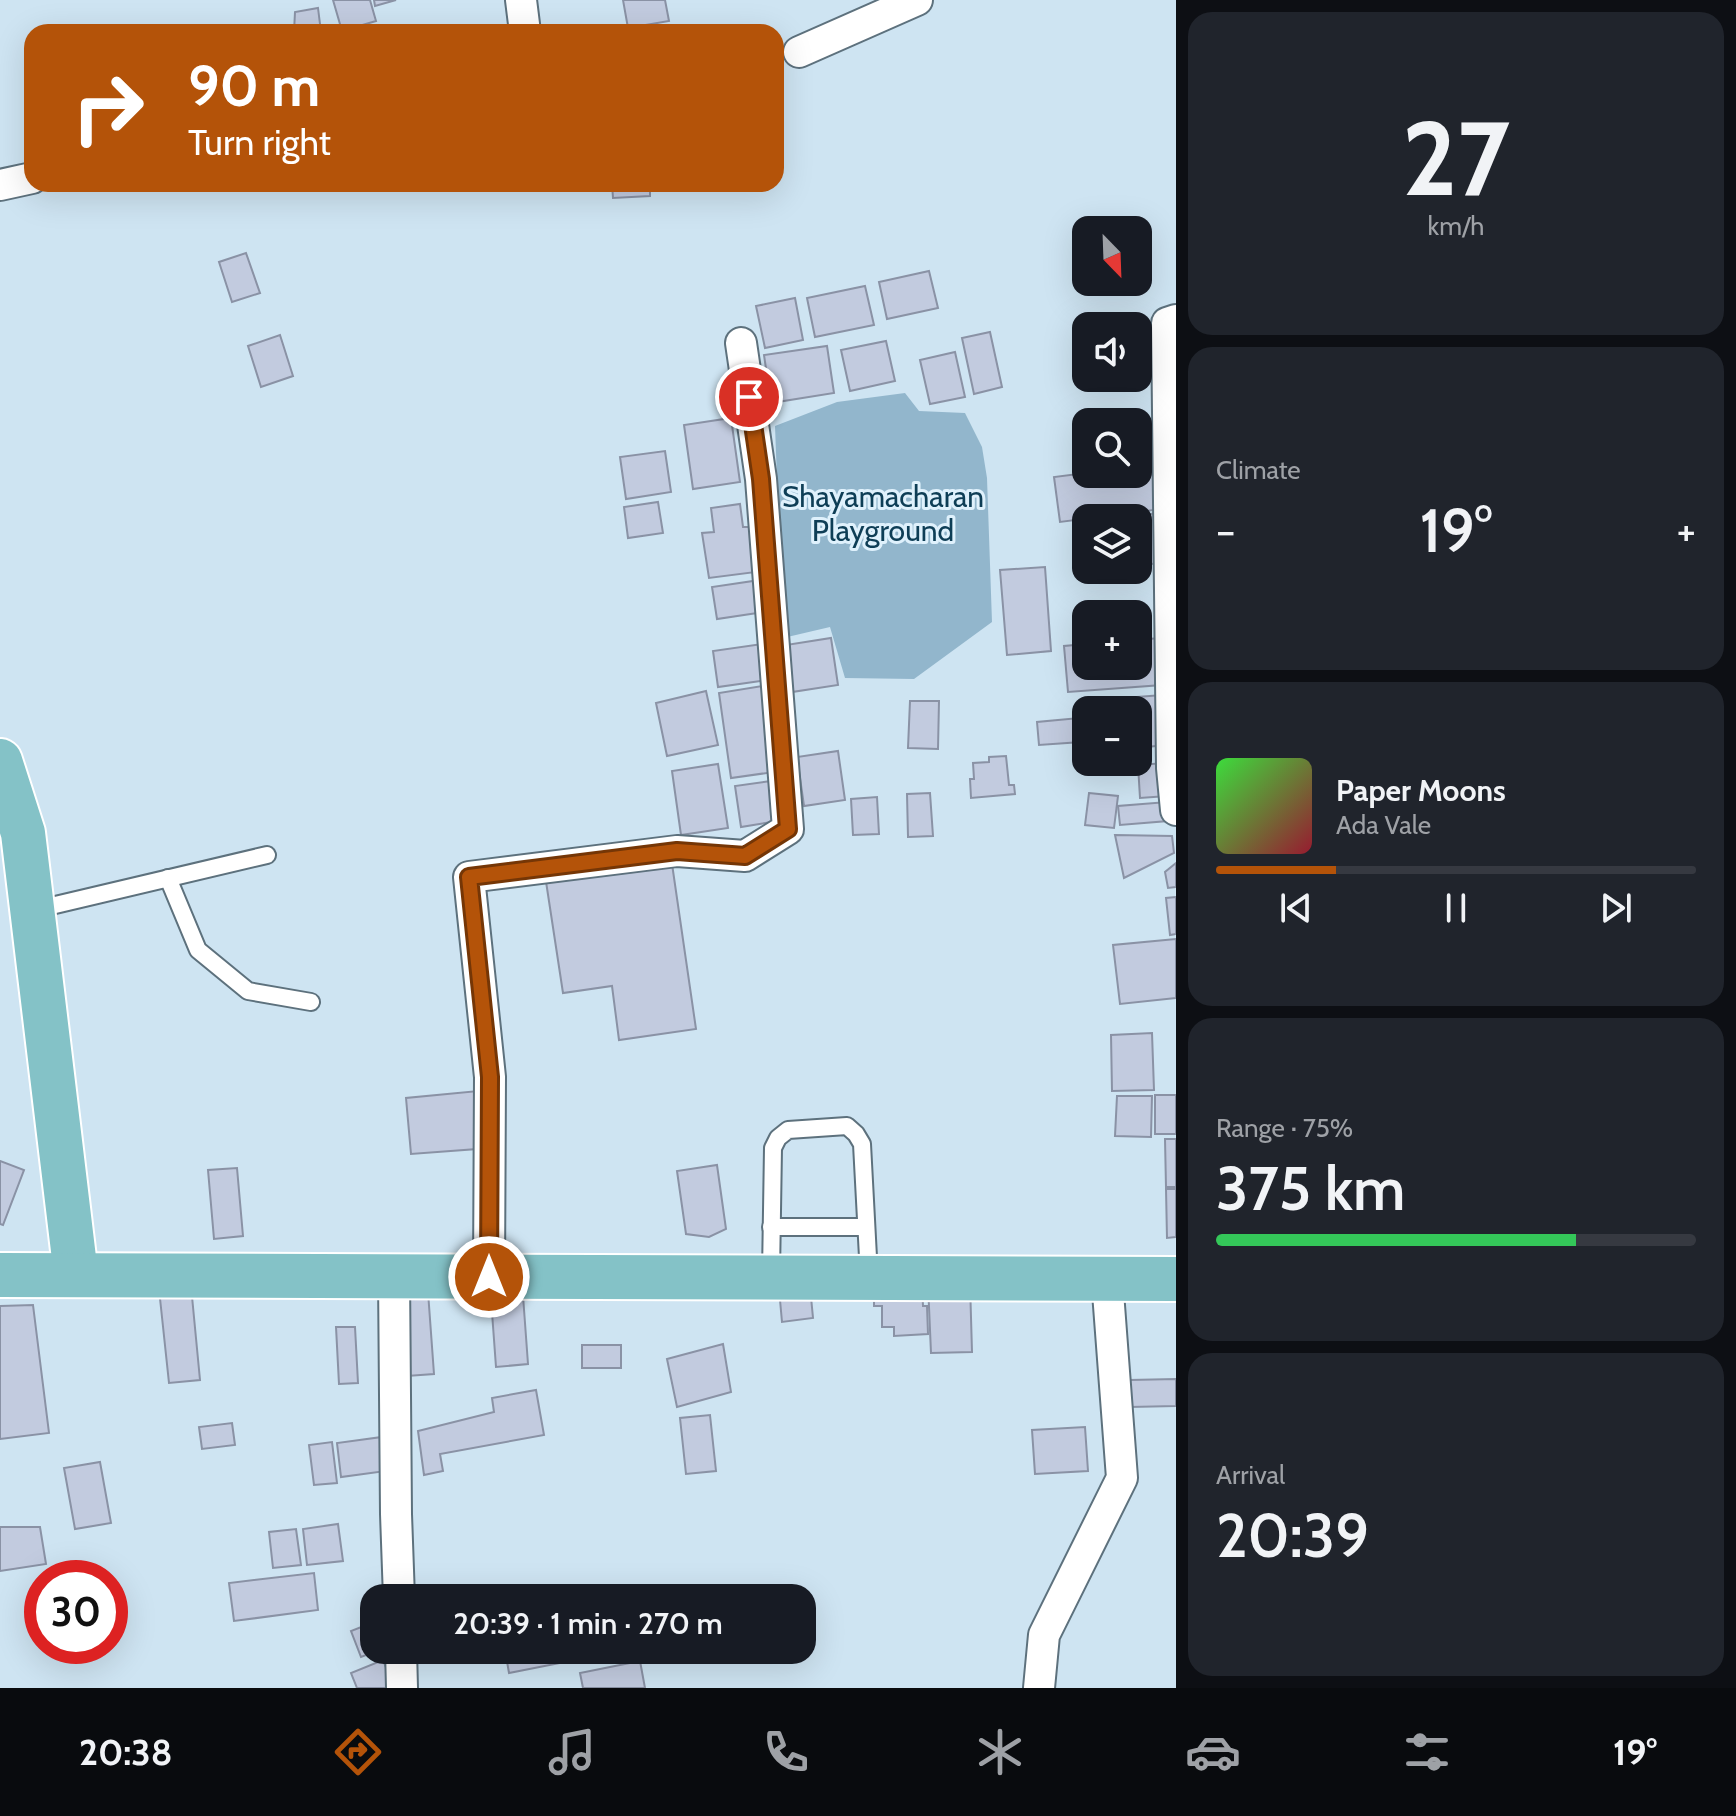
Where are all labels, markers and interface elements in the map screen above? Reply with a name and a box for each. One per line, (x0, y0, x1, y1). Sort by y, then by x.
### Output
text: 90 m (188, 52, 320, 120)
icon: right (56, 56, 160, 160)
text: 27 (1402, 95, 1510, 221)
text: Turn right (188, 120, 331, 164)
text: km/h (1428, 210, 1484, 242)
north arrow (1072, 216, 1152, 296)
map controls (1072, 216, 1152, 776)
button: sound (1072, 312, 1152, 392)
pin (715, 363, 783, 431)
icon: arrive (727, 375, 771, 419)
button: search (1072, 408, 1152, 488)
text: Climate (1216, 454, 1301, 486)
park label: Shayamacharan Playground (782, 478, 984, 549)
text: 19° (1420, 494, 1492, 567)
button: layers (1072, 504, 1152, 584)
text: − (1216, 504, 1235, 557)
text: + (1677, 504, 1696, 557)
button: + (1072, 600, 1152, 680)
button: − (1072, 696, 1152, 776)
text: Paper Moons (1336, 772, 1506, 809)
text: Ada Vale (1336, 809, 1431, 841)
icon: previous (1274, 886, 1318, 930)
icon: pause (1434, 886, 1478, 930)
icon: next (1594, 886, 1638, 930)
text: Range · 75% (1216, 1112, 1353, 1144)
text: 375 km (1216, 1152, 1405, 1225)
position arrow (447, 1235, 531, 1319)
text: Arrival (1216, 1459, 1285, 1491)
text: 20:39 (1216, 1499, 1369, 1572)
speed limit sign: 30 (24, 1560, 128, 1664)
text: 20:39 · 1 min · 270 m (453, 1605, 723, 1642)
icon: directions (330, 1724, 386, 1780)
icon: music (544, 1724, 600, 1780)
icon: phone (758, 1724, 814, 1780)
icon: climate (972, 1724, 1028, 1780)
icon: car (1185, 1724, 1241, 1780)
icon: filters (1399, 1724, 1455, 1780)
text: 20:38 (79, 1730, 173, 1774)
text: 19° (1613, 1730, 1657, 1774)

